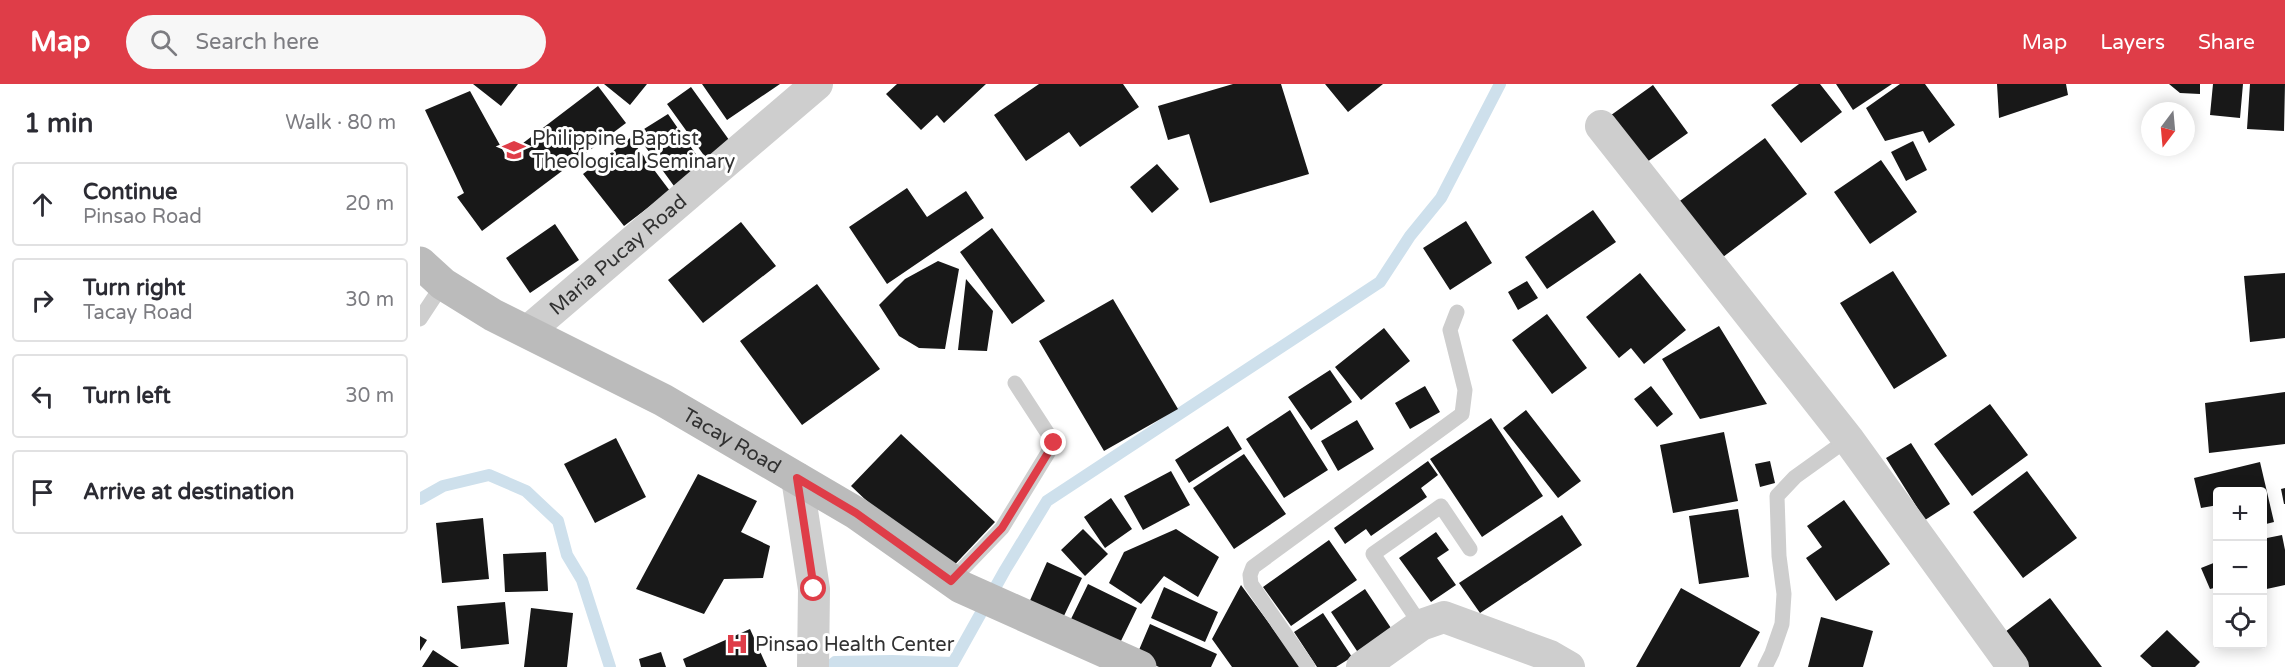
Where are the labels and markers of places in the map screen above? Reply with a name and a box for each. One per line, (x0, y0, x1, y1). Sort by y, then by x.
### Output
place label: Philippine Baptist Theological Seminary (532, 127, 736, 174)
school or university icon: Philippine Baptist Theological Seminary (501, 137, 527, 163)
hospital icon: Pinsao Health Center (724, 631, 750, 657)
place label: Pinsao Health Center (755, 633, 955, 657)

